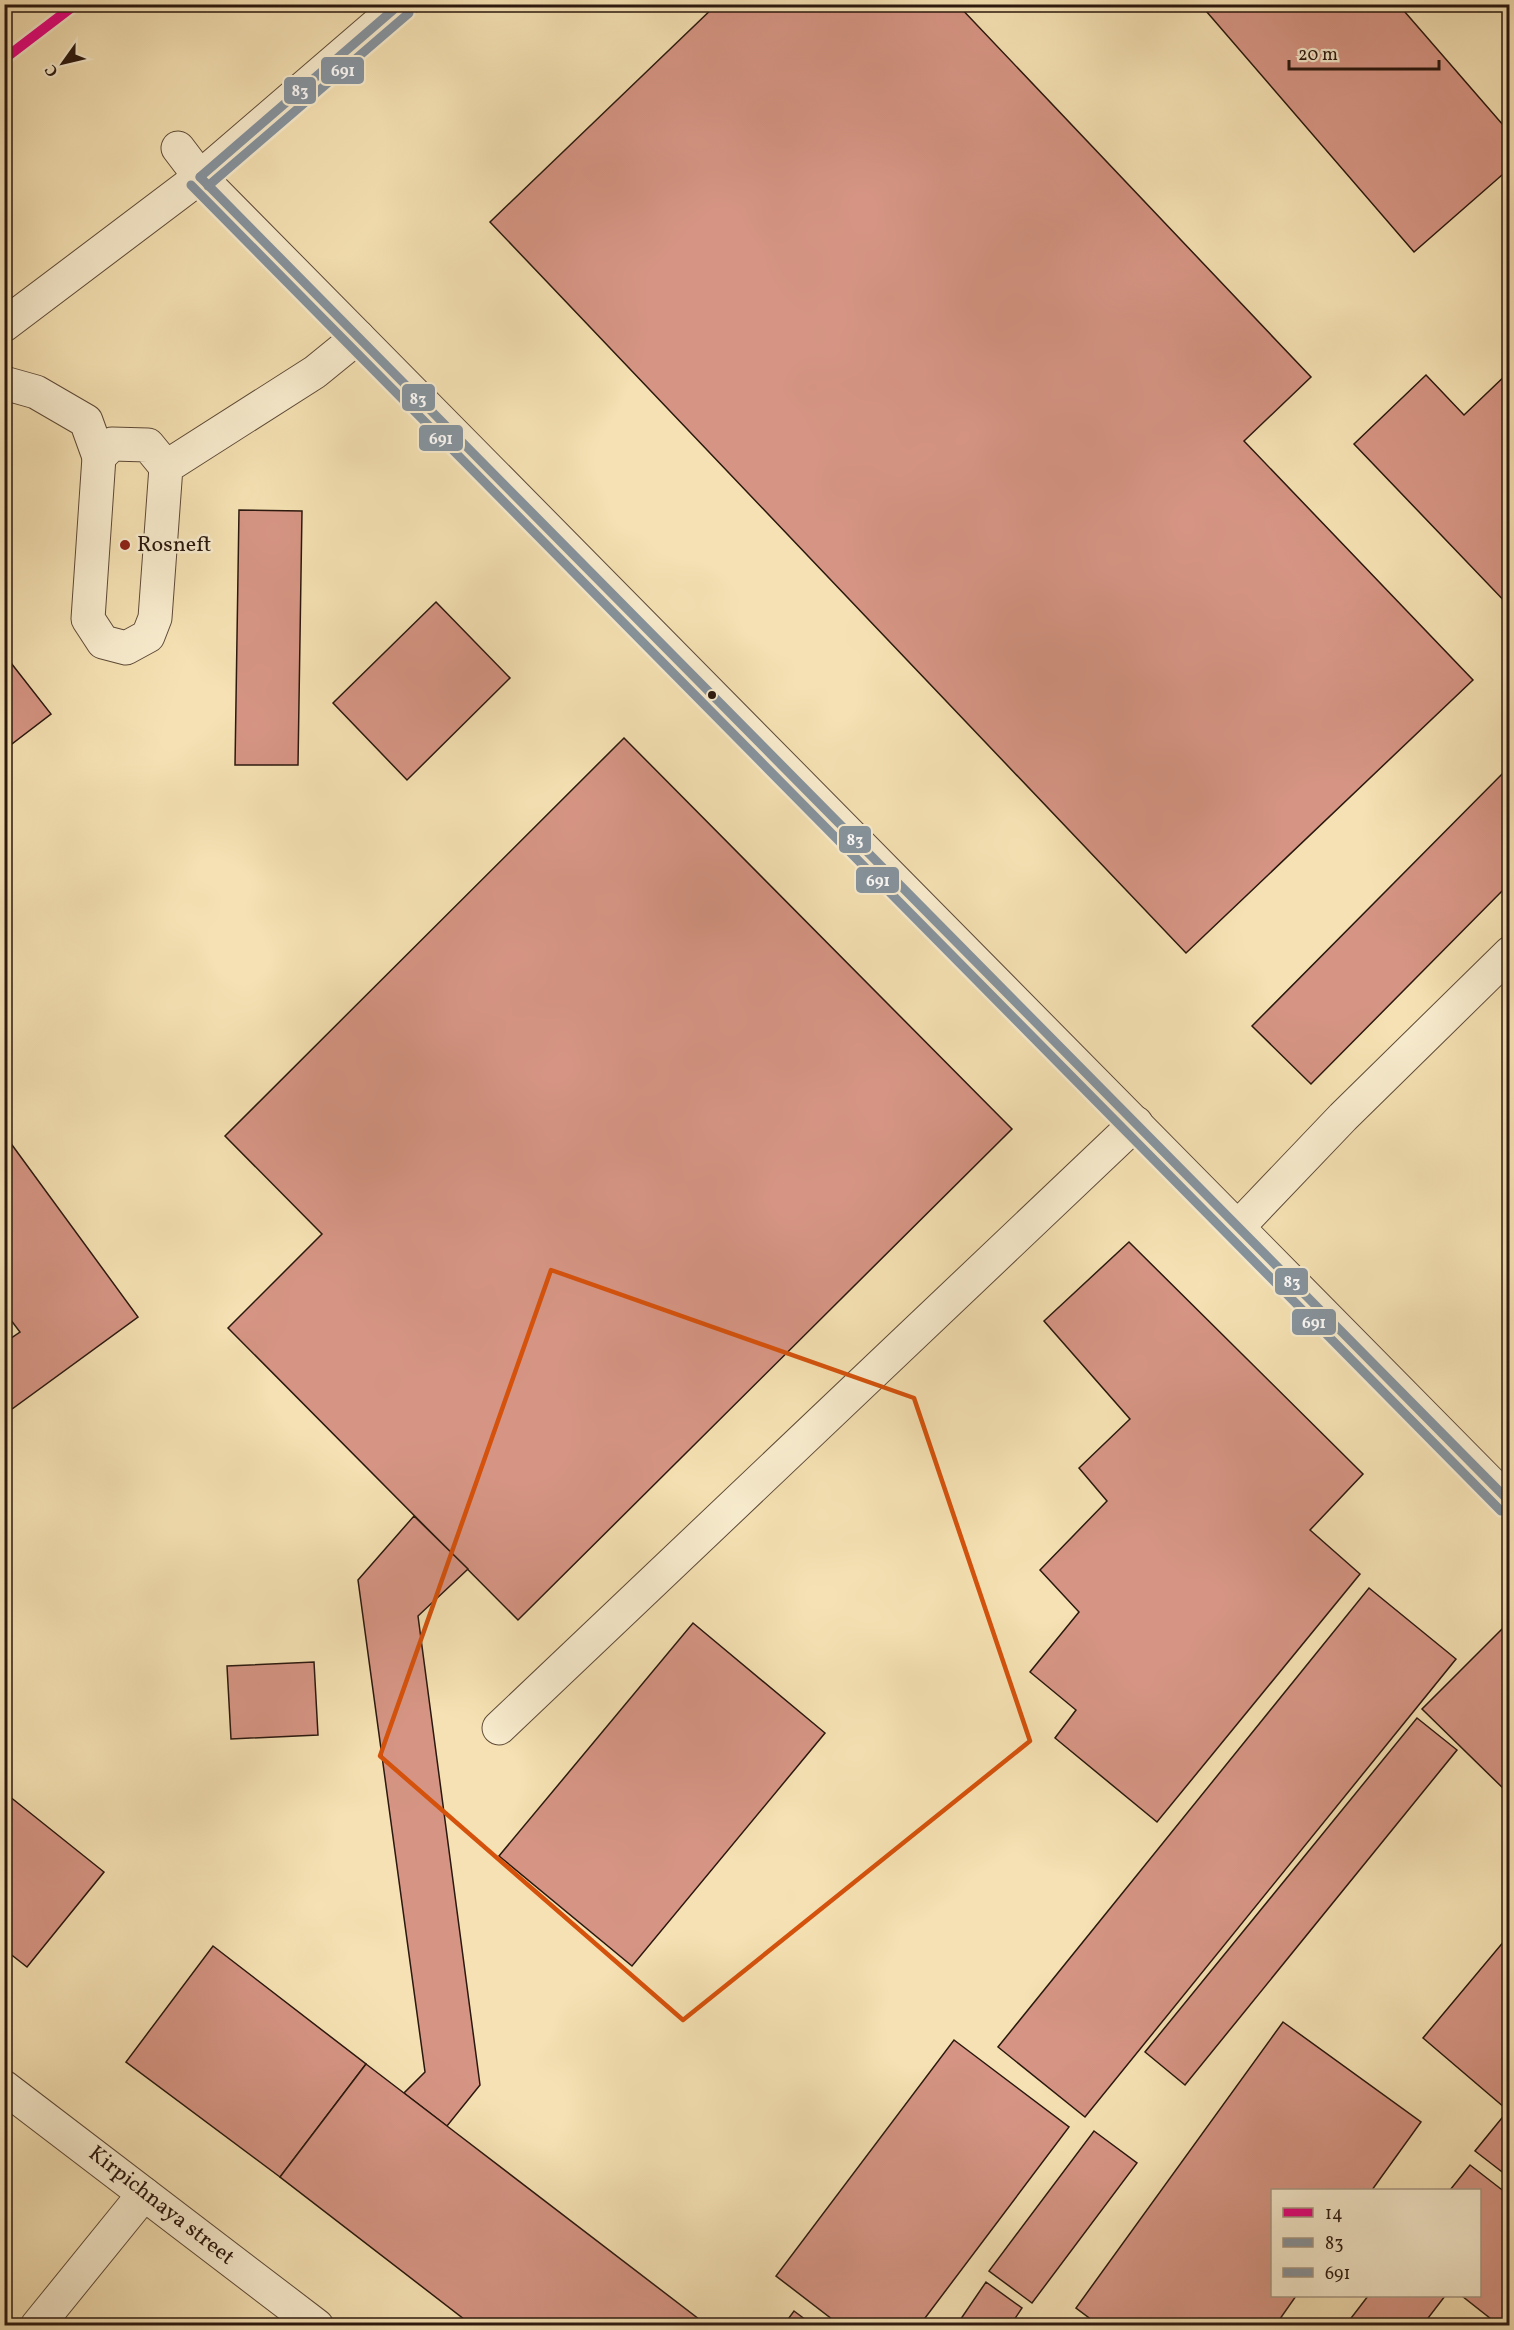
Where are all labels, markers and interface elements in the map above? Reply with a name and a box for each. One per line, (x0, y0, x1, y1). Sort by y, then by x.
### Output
north arrow (33, 33, 93, 93)
scale bar (1289, 33, 1439, 71)
text: 20 m (1298, 43, 1338, 68)
line badge: 691 (320, 56, 365, 85)
text: С (40, 60, 64, 81)
text: 691 (331, 61, 355, 83)
line badge: 83 (283, 76, 317, 105)
text: 83 (292, 81, 308, 103)
line badge: 83 (401, 383, 436, 412)
text: 83 (410, 389, 426, 411)
line badge: 691 (418, 424, 464, 452)
text: 691 (429, 429, 453, 451)
place label: Rosneft (137, 530, 211, 561)
marker: Rosneft (118, 538, 132, 552)
unlabelled marker (706, 689, 718, 701)
line badge: 83 (838, 825, 872, 854)
text: 83 (847, 830, 863, 852)
line badge: 691 (855, 866, 900, 894)
text: 691 (866, 871, 890, 893)
line badge: 83 (1274, 1267, 1309, 1296)
text: 83 (1284, 1272, 1300, 1294)
line badge: 691 (1291, 1308, 1337, 1336)
text: 691 (1302, 1313, 1326, 1335)
street label: Kirpichnaya street (81, 2139, 241, 2273)
legend (1271, 2189, 1481, 2297)
text: 14 (1325, 2202, 1343, 2227)
text: 83 (1325, 2232, 1343, 2257)
text: 691 (1325, 2262, 1350, 2287)

